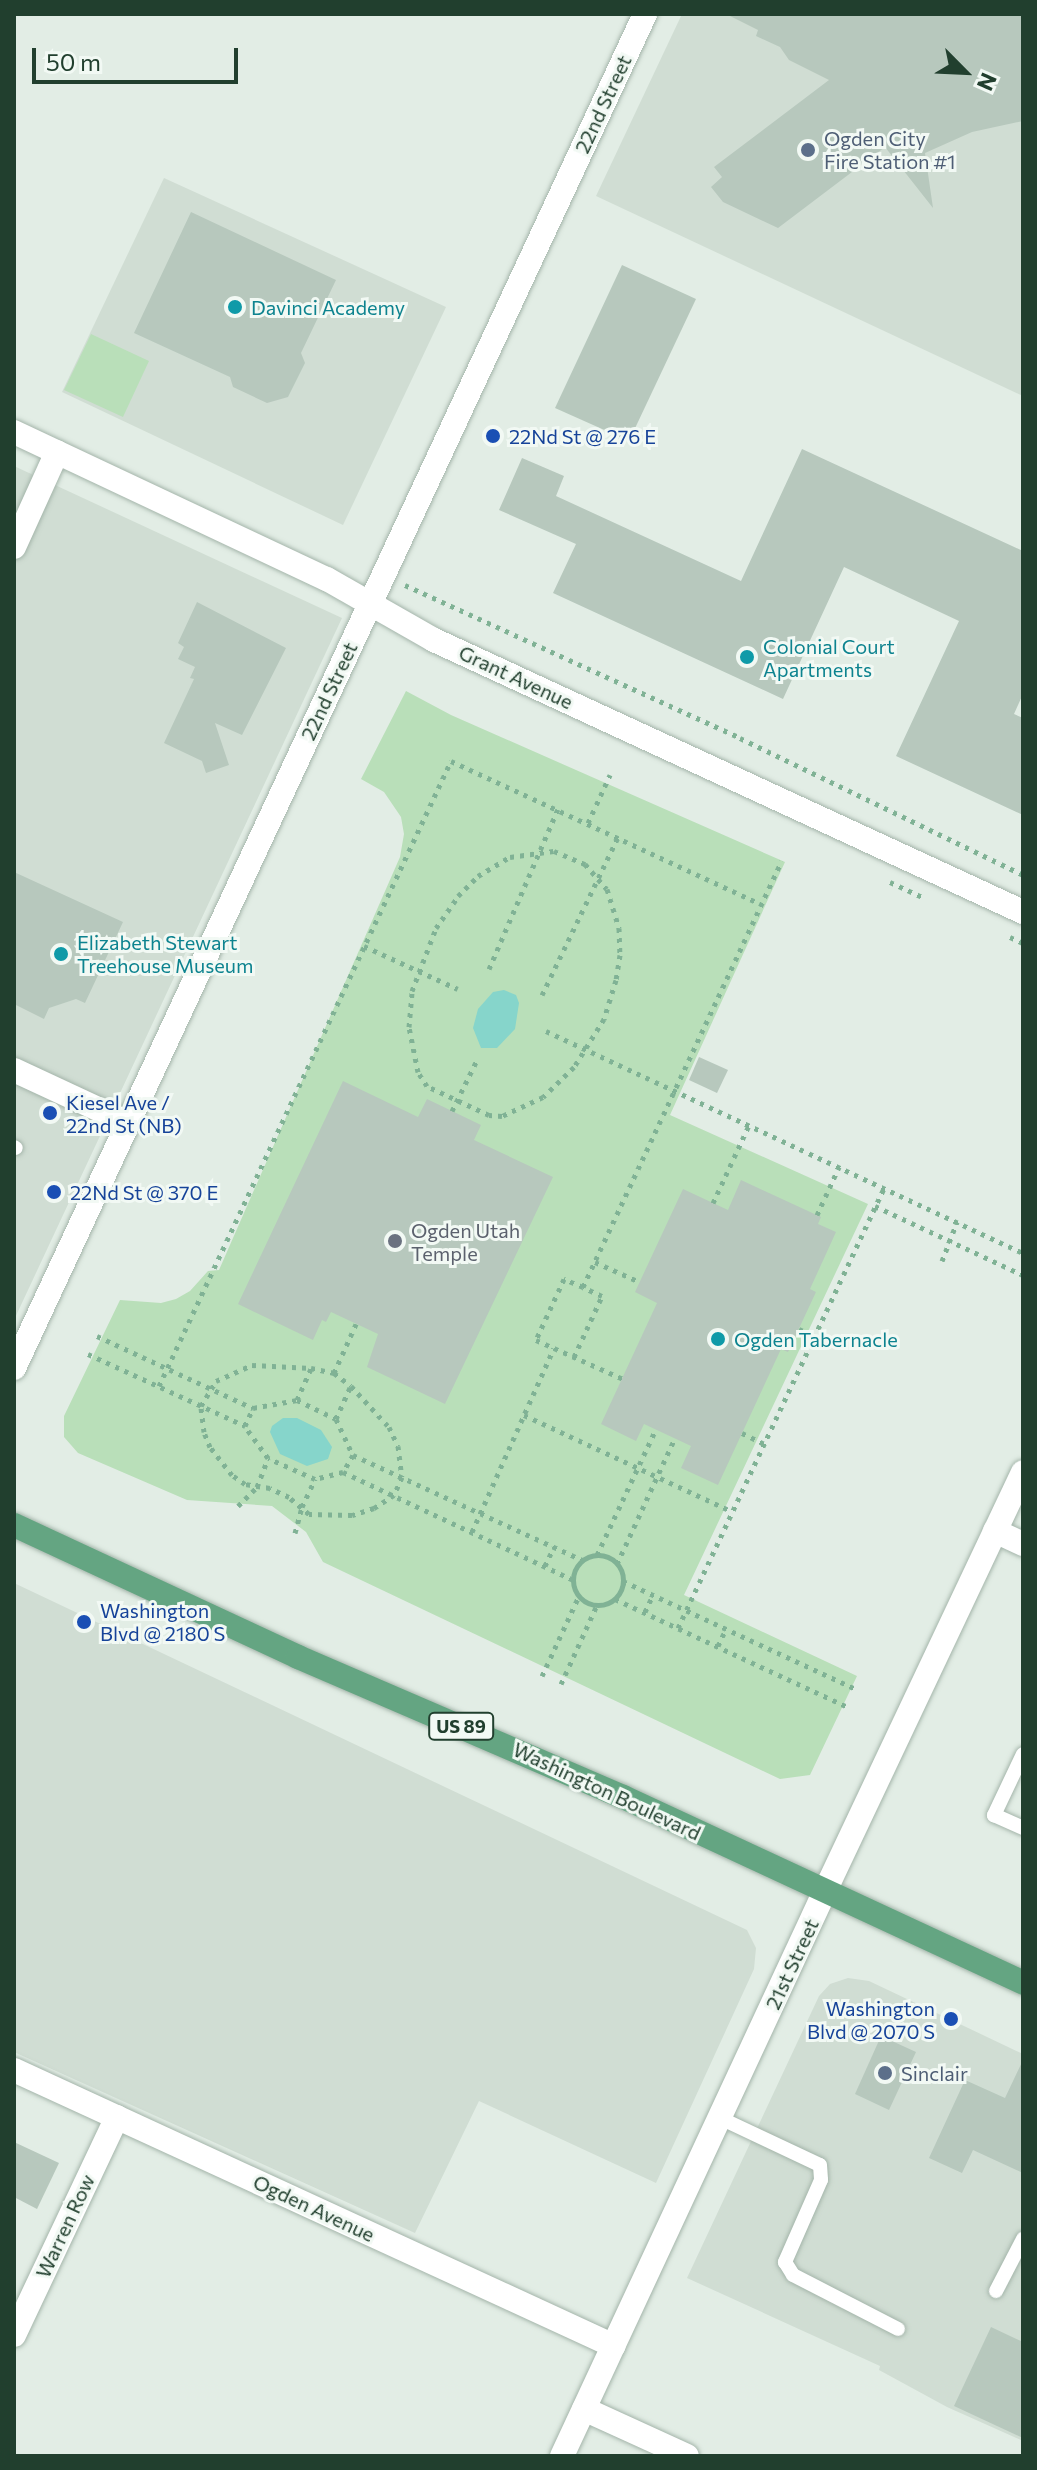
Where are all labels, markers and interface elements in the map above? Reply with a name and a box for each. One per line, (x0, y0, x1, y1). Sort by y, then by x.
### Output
scale bar (36, 32, 242, 82)
north arrow (925, 32, 1005, 112)
text: 50 m (46, 47, 101, 76)
street label: 22nd Street (570, 51, 636, 157)
text: N (972, 69, 1003, 95)
place label: Ogden City Fire Station #1 (824, 126, 956, 173)
marker: Ogden City Fire Station #1 (799, 141, 817, 159)
place label: Davinci Academy (251, 295, 405, 319)
marker: Davinci Academy (226, 298, 244, 316)
place label: 22Nd St @ 276 E (509, 424, 656, 448)
marker: 22Nd St @ 276 E (484, 427, 502, 445)
place label: Colonial Court Apartments (763, 634, 895, 681)
street label: 22nd Street (296, 638, 362, 744)
street label: Grant Avenue (455, 640, 577, 714)
marker: Colonial Court Apartments (738, 648, 756, 666)
place label: Elizabeth Stewart Treehouse Museum (77, 930, 253, 977)
marker: Elizabeth Stewart Treehouse Museum (52, 945, 70, 963)
place label: Kiesel Ave / 22nd St (NB) (66, 1090, 182, 1137)
marker: Kiesel Ave / 22nd St (NB) (41, 1104, 59, 1122)
place label: 22Nd St @ 370 E (70, 1180, 218, 1204)
marker: 22Nd St @ 370 E (45, 1183, 63, 1201)
place label: Ogden Utah Temple (411, 1218, 520, 1265)
marker: Ogden Utah Temple (386, 1232, 404, 1250)
place label: Ogden Tabernacle (734, 1327, 898, 1351)
marker: Ogden Tabernacle (709, 1330, 727, 1348)
place label: Washington Blvd @ 2180 S (100, 1598, 225, 1645)
marker: Washington Blvd @ 2180 S (75, 1613, 93, 1631)
road number: US 89 (427, 1712, 495, 1740)
street label: Washington Boulevard (509, 1737, 705, 1845)
street label: 21st Street (761, 1915, 823, 2013)
place label: Washington Blvd @ 2070 S (807, 1996, 935, 2043)
marker: Washington Blvd @ 2070 S (942, 2010, 960, 2028)
place label: Sinclair (901, 2061, 968, 2085)
marker: Sinclair (876, 2064, 894, 2082)
street label: Ogden Avenue (250, 2169, 378, 2247)
street label: Warren Row (31, 2170, 99, 2282)

